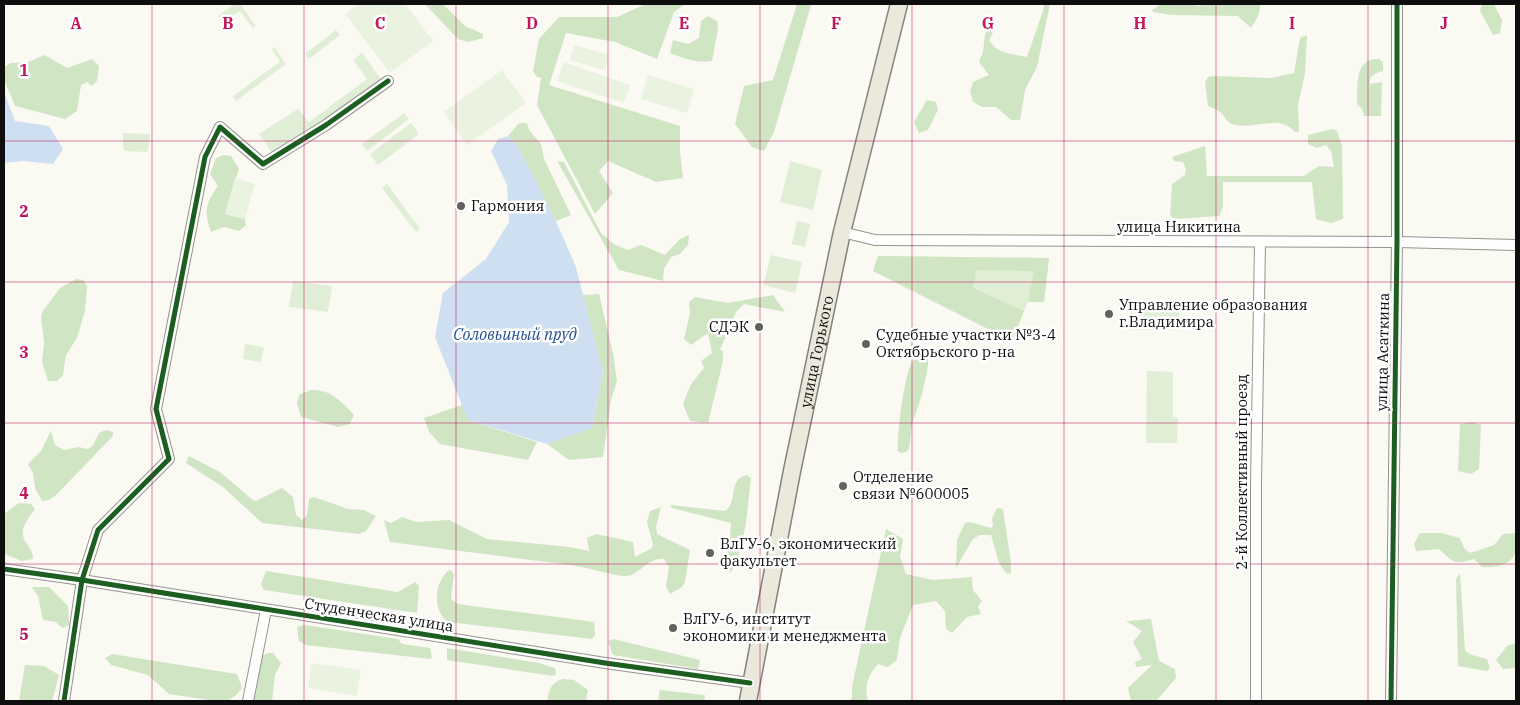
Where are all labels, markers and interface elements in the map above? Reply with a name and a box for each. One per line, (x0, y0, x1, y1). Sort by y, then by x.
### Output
text: A (70, 13, 82, 33)
text: B (222, 13, 234, 33)
text: C (375, 13, 385, 33)
text: D (526, 13, 538, 33)
text: E (679, 13, 689, 33)
text: F (831, 13, 841, 33)
text: G (982, 13, 994, 33)
text: H (1134, 13, 1147, 33)
text: I (1289, 13, 1295, 33)
text: J (1440, 13, 1448, 33)
text: 1 (19, 60, 29, 80)
place label: Гармония (471, 196, 544, 215)
marker: Гармония (455, 200, 467, 212)
text: 2 (19, 201, 29, 221)
street label: улица Никитина (1117, 217, 1241, 236)
street label: улица Асаткина (1372, 293, 1393, 411)
street label: улица Горького (795, 294, 837, 410)
place label: Управление образования г.Владимира (1119, 295, 1308, 331)
marker: Управление образования г.Владимира (1103, 308, 1115, 320)
place label: СДЭК (709, 317, 750, 336)
marker: СДЭК (753, 321, 765, 333)
water label: Соловьиный пруд (453, 324, 577, 344)
place label: Судебные участки №3-4 Октябрьского р-на (876, 325, 1056, 361)
marker: Судебные участки №3-4 Октябрьского р-на (860, 338, 872, 350)
text: 3 (19, 342, 29, 362)
street label: 2-й Коллективный проезд (1232, 374, 1251, 570)
place label: Отделение связи №600005 (853, 467, 969, 503)
marker: Отделение связи №600005 (837, 480, 849, 492)
text: 4 (19, 483, 29, 503)
place label: ВлГУ-6, экономический факультет (720, 534, 897, 570)
marker: ВлГУ-6, экономический факультет (704, 547, 716, 559)
street label: Студенческая улица (303, 593, 455, 636)
place label: ВлГУ-6, институт экономики и менеджмента (683, 609, 887, 645)
marker: ВлГУ-6, институт экономики и менеджмента (667, 622, 679, 634)
text: 5 (19, 624, 29, 644)

